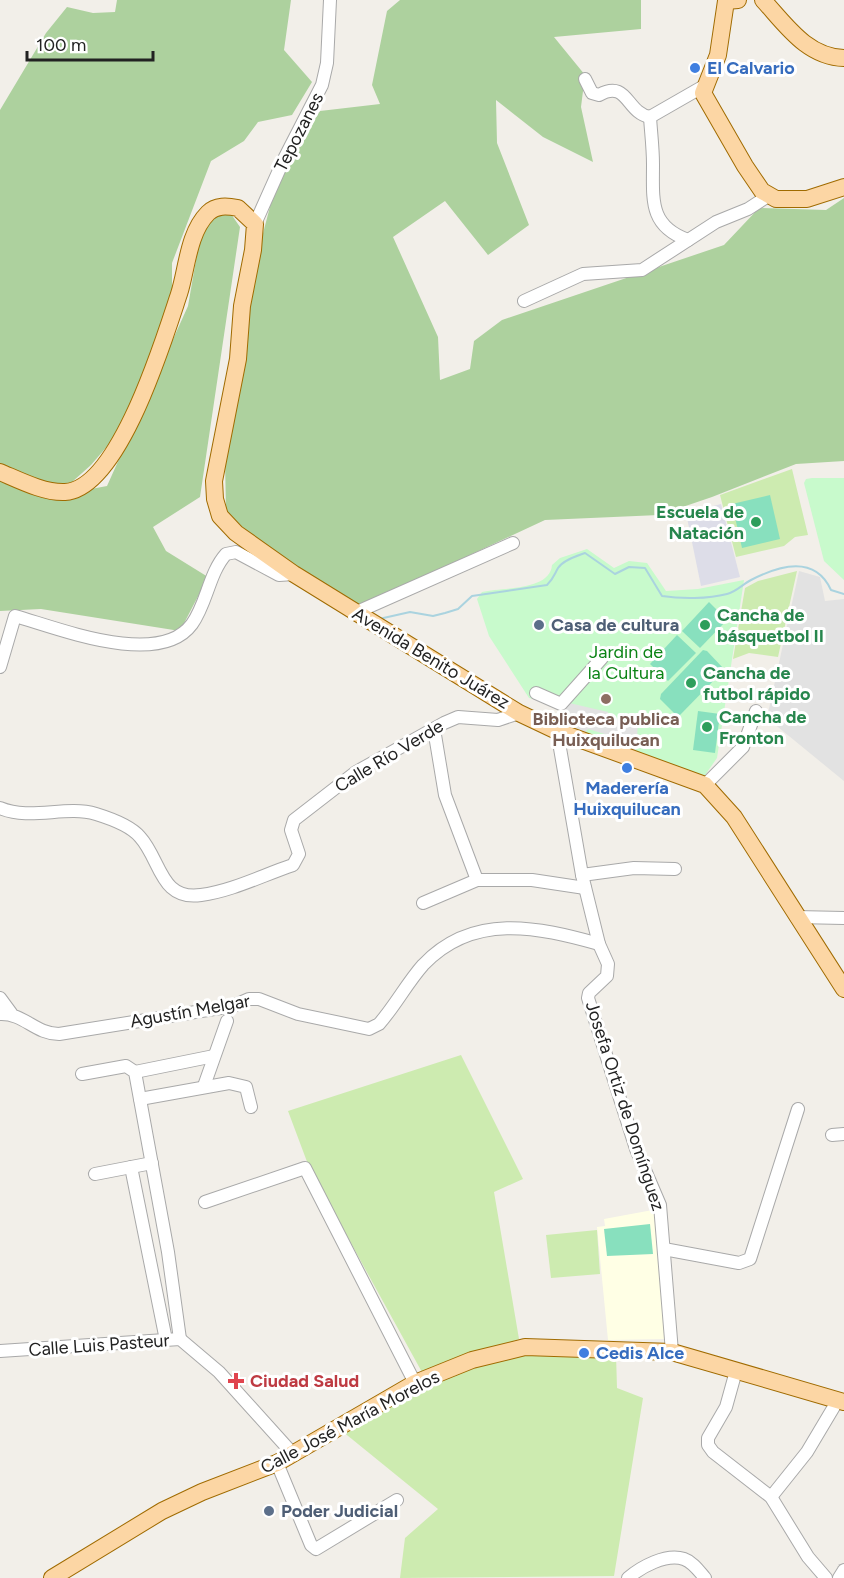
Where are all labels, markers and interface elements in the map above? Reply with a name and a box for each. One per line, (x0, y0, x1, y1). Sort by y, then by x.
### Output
scale bar (27, 24, 153, 62)
text: 100 m (36, 34, 86, 56)
place label: El Calvario (707, 57, 795, 79)
marker: El Calvario (688, 61, 702, 75)
street label: Tepozanes (270, 89, 328, 175)
place label: Escuela de Natación (656, 501, 744, 544)
marker: Escuela de Natación (749, 515, 763, 529)
street label: Avenida Benito Juárez (349, 602, 514, 714)
place label: Cancha de básquetbol II (717, 604, 824, 647)
place label: Casa de cultura (551, 614, 679, 636)
marker: Casa de cultura (532, 618, 546, 632)
marker: Cancha de básquetbol II (698, 618, 712, 632)
park label: Jardin de la Cultura (588, 641, 664, 684)
place label: Cancha de futbol rápido (703, 662, 810, 705)
marker: Cancha de futbol rápido (684, 676, 698, 690)
marker: Biblioteca publica Huixquilucan (599, 692, 613, 706)
place label: Cancha de Fronton (719, 706, 807, 749)
place label: Biblioteca publica Huixquilucan (532, 708, 680, 751)
street label: Calle Río Verde (331, 715, 447, 797)
marker: Cancha de Fronton (700, 720, 714, 734)
marker: Maderería Huixquilucan (620, 761, 634, 775)
place label: Maderería Huixquilucan (573, 777, 681, 820)
street label: Agustín Melgar (128, 990, 252, 1032)
street label: Josefa Ortiz de Domínguez (581, 998, 669, 1214)
street label: Calle Luis Pasteur (28, 1329, 170, 1361)
place label: Cedis Alce (596, 1342, 684, 1364)
marker: Cedis Alce (577, 1346, 591, 1360)
street label: Calle José María Morelos (257, 1365, 443, 1479)
place label: Ciudad Salud (250, 1370, 359, 1392)
marker: Ciudad Salud (227, 1372, 245, 1390)
place label: Poder Judicial (281, 1500, 398, 1522)
marker: Poder Judicial (262, 1504, 276, 1518)

